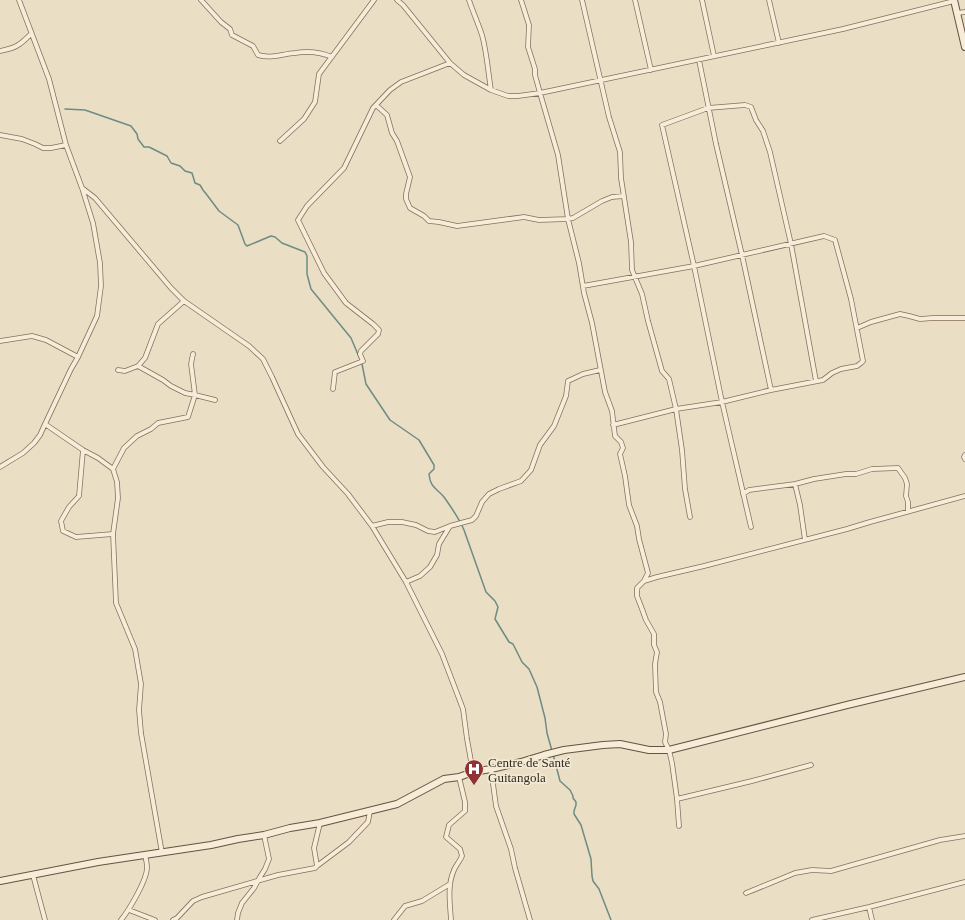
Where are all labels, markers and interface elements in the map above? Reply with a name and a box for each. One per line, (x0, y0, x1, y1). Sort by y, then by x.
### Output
place label: Centre de Santé Guitangola (488, 755, 571, 785)
hospital icon: Centre de Santé Guitangola (463, 758, 485, 786)

